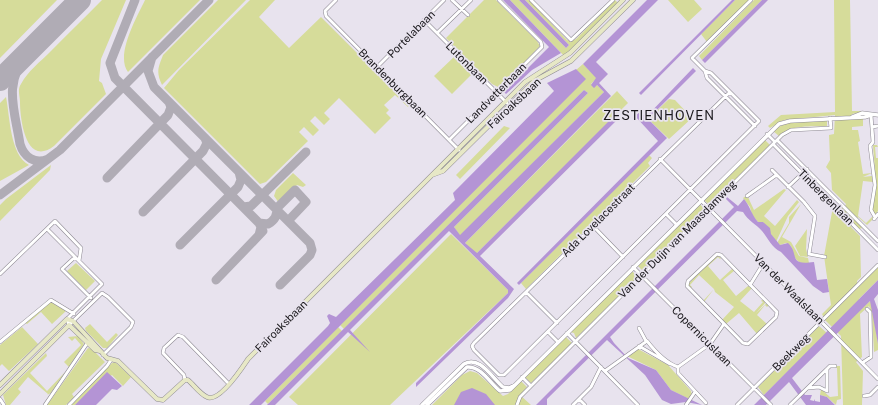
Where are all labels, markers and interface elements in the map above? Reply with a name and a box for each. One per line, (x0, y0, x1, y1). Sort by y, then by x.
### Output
street label: Portelabaan (385, 8, 437, 60)
street label: Lutonbaan (444, 40, 490, 86)
street label: Brandenburgbaan (356, 46, 430, 120)
street label: Landvetterbaan (463, 60, 529, 126)
street label: Fairoaksbaan (485, 75, 543, 131)
district label: ZESTIENHOVEN (603, 108, 715, 123)
street label: Tinbergenlaan (796, 167, 856, 227)
street label: Van der Duijn van Maasdamweg (616, 177, 739, 300)
street label: Ada Lovelacestraat (559, 181, 637, 259)
street label: Van der Waalslaan (752, 252, 826, 326)
street label: Fairoaksbaan (253, 298, 309, 354)
street label: Copernicuslaan (670, 304, 734, 368)
street label: Beekweg (770, 331, 812, 373)

